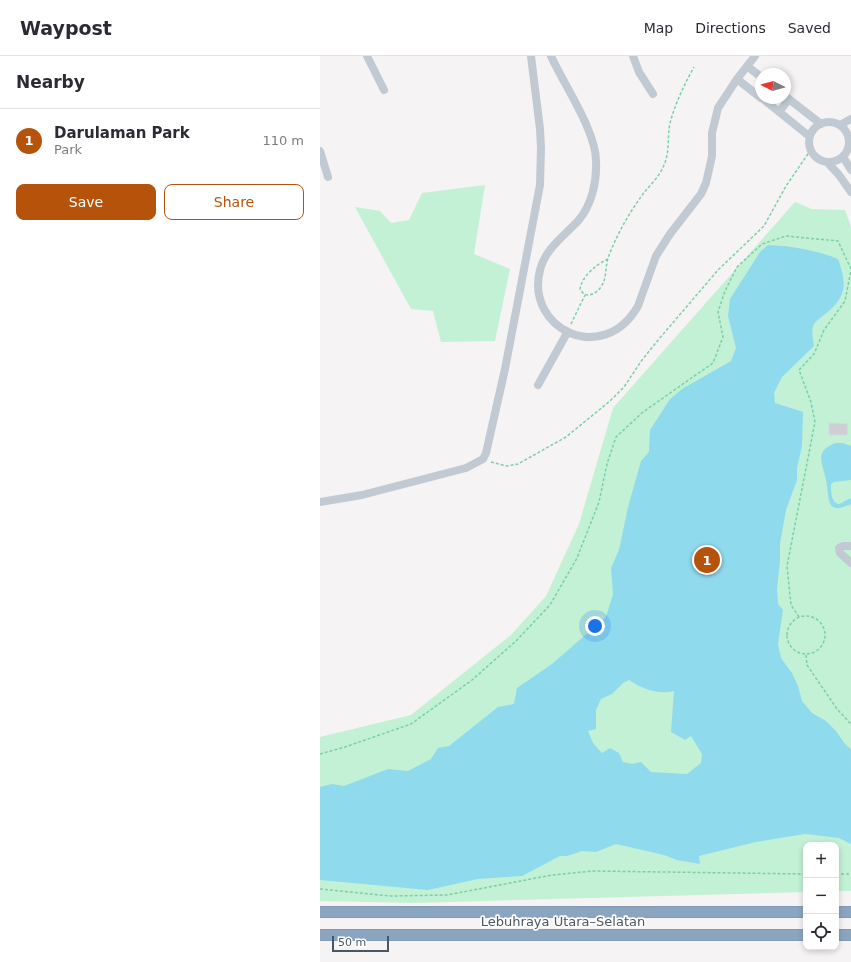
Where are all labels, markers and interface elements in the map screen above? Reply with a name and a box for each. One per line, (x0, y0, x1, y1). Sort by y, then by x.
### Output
text: Waypost (20, 17, 112, 39)
text: Map (644, 20, 673, 36)
text: Directions (695, 20, 766, 36)
text: Saved (788, 20, 831, 36)
north arrow (755, 68, 791, 104)
text: Nearby (16, 72, 85, 92)
text: Darulaman Park (54, 124, 190, 142)
text: 1 (24, 133, 34, 148)
text: 110 m (262, 133, 304, 148)
text: Park (54, 142, 82, 157)
button: Save (16, 184, 156, 220)
button: Share (164, 184, 304, 220)
pin: 1 (694, 545, 720, 575)
your location (585, 616, 605, 636)
map controls (803, 842, 839, 950)
button: + (803, 842, 839, 878)
button: − (803, 878, 839, 914)
street label: Lebuhraya Utara–Selatan (481, 914, 645, 929)
button: locate (803, 914, 839, 950)
scale bar (332, 934, 389, 953)
text: 50 m (338, 936, 366, 949)

